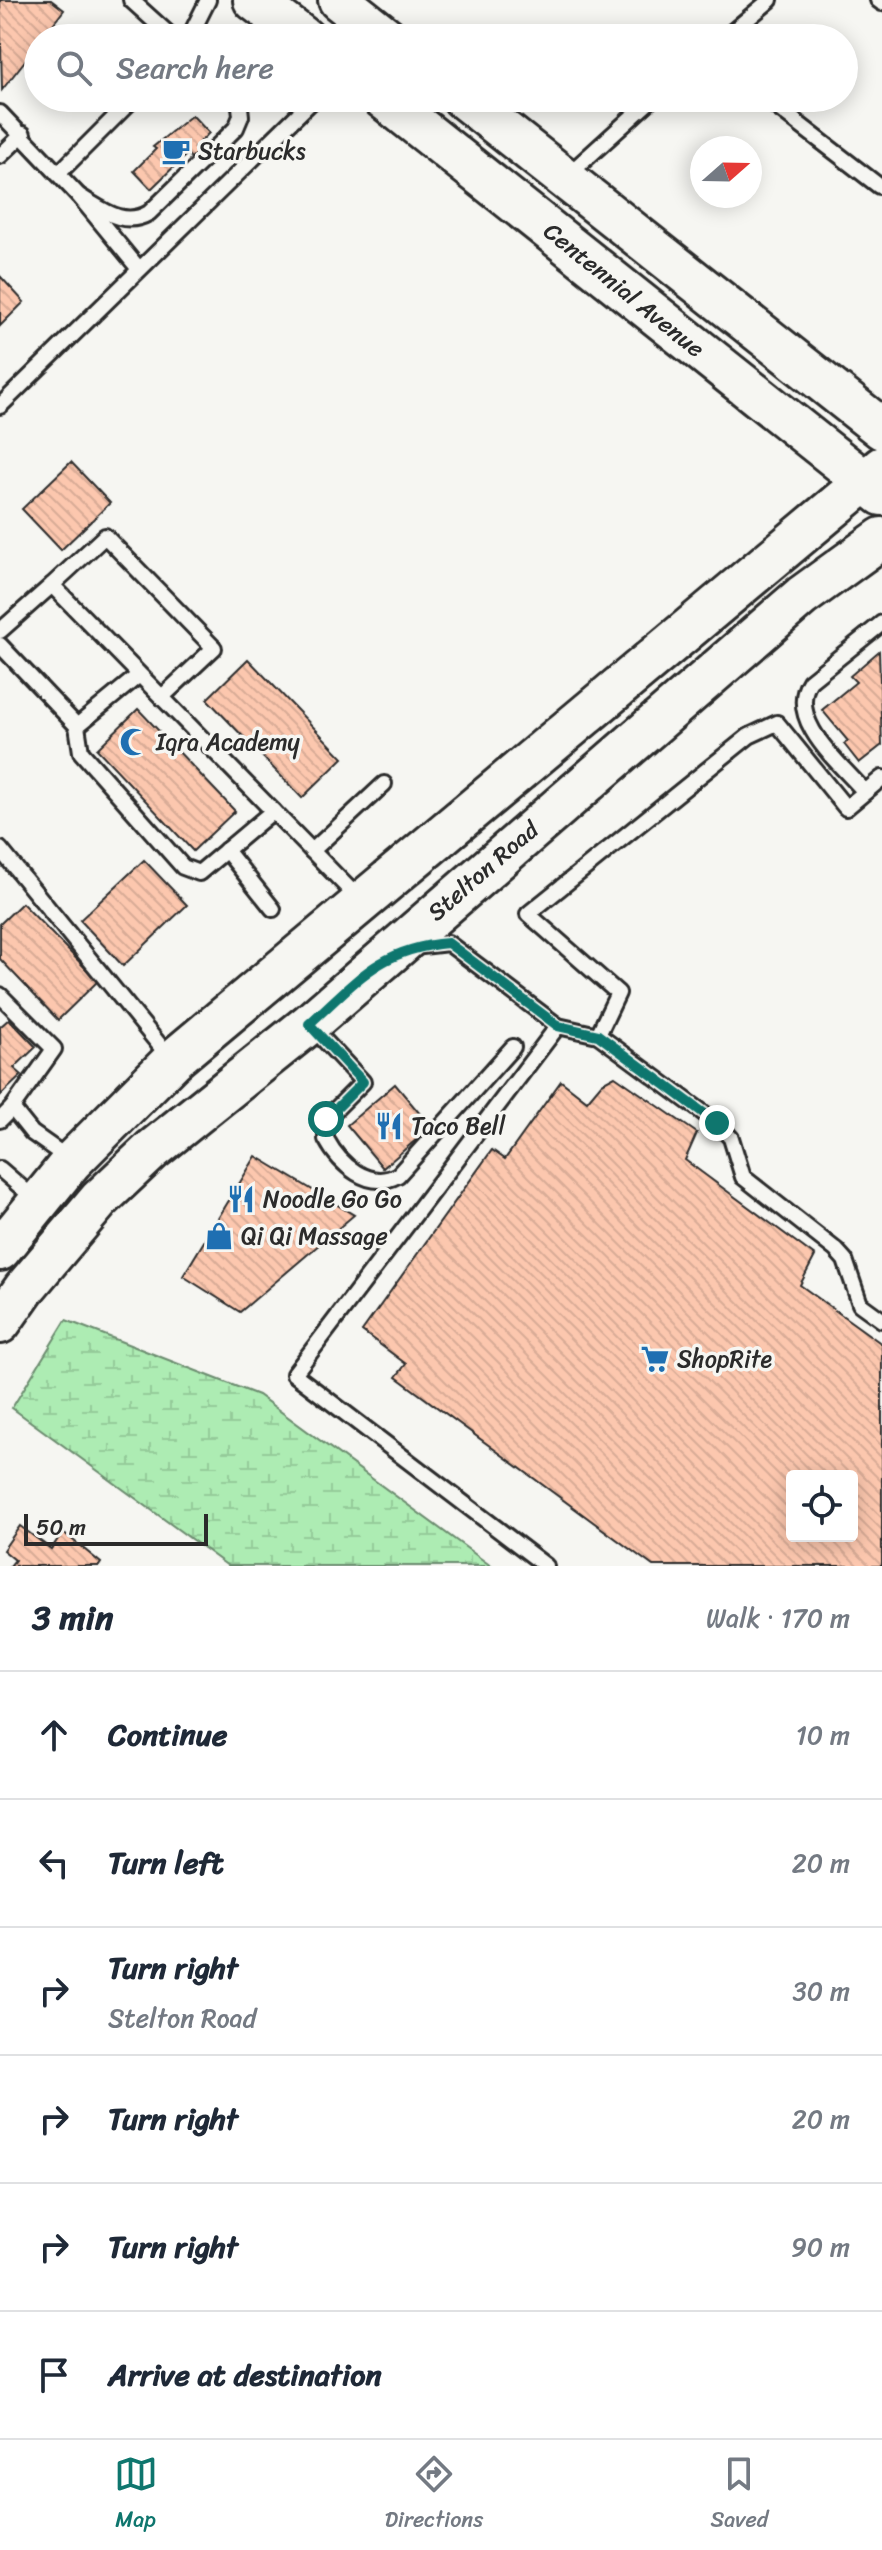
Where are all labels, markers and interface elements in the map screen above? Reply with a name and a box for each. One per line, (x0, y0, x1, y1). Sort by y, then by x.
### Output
search box (24, 24, 858, 112)
text: Search here (116, 41, 274, 95)
icon: search (52, 46, 96, 90)
place label: Starbucks (198, 130, 306, 172)
cafe icon: Starbucks (161, 136, 191, 166)
north arrow (690, 136, 762, 208)
street label: Centennial Avenue (534, 211, 714, 369)
place label: Iqra Academy (155, 721, 301, 763)
mosque icon: Iqra Academy (119, 727, 149, 757)
street label: Stelton Road (418, 809, 549, 932)
route start (308, 1101, 344, 1137)
place label: Taco Bell (411, 1105, 506, 1147)
route end (699, 1105, 735, 1141)
restaurant icon: Taco Bell (374, 1111, 404, 1141)
place label: Noodle Go Go (263, 1178, 402, 1220)
restaurant icon: Noodle Go Go (226, 1184, 256, 1214)
place label: Qi Qi Massage (241, 1215, 388, 1257)
shop icon: Qi Qi Massage (204, 1221, 234, 1251)
place label: ShopRite (677, 1338, 772, 1380)
supermarket icon: ShopRite (640, 1344, 670, 1374)
map controls (786, 1470, 858, 1542)
button: locate (786, 1470, 858, 1542)
text: 50 m (36, 1508, 86, 1547)
scale bar (24, 1510, 208, 1546)
text: 3 min (32, 1588, 113, 1648)
text: Walk · 170 m (706, 1595, 850, 1641)
text: Continue (108, 1708, 227, 1762)
text: 10 m (796, 1712, 850, 1758)
icon: ahead (32, 1713, 76, 1757)
text: Turn left (108, 1836, 224, 1890)
text: 20 m (792, 1840, 850, 1886)
icon: left (32, 1841, 76, 1885)
text: Turn right (108, 1941, 238, 1995)
text: 30 m (793, 1968, 850, 2014)
icon: right (32, 1969, 76, 2013)
text: Stelton Road (108, 1995, 256, 2041)
text: Turn right (108, 2092, 238, 2146)
text: 20 m (792, 2096, 850, 2142)
icon: right (32, 2097, 76, 2141)
text: Turn right (108, 2220, 238, 2274)
text: 90 m (791, 2224, 850, 2270)
icon: right (32, 2225, 76, 2269)
text: Arrive at destination (108, 2348, 382, 2402)
icon: arrive (32, 2353, 76, 2397)
tab: Map (114, 2452, 158, 2539)
tab: Directions (385, 2452, 483, 2539)
tab: Saved (710, 2452, 768, 2539)

